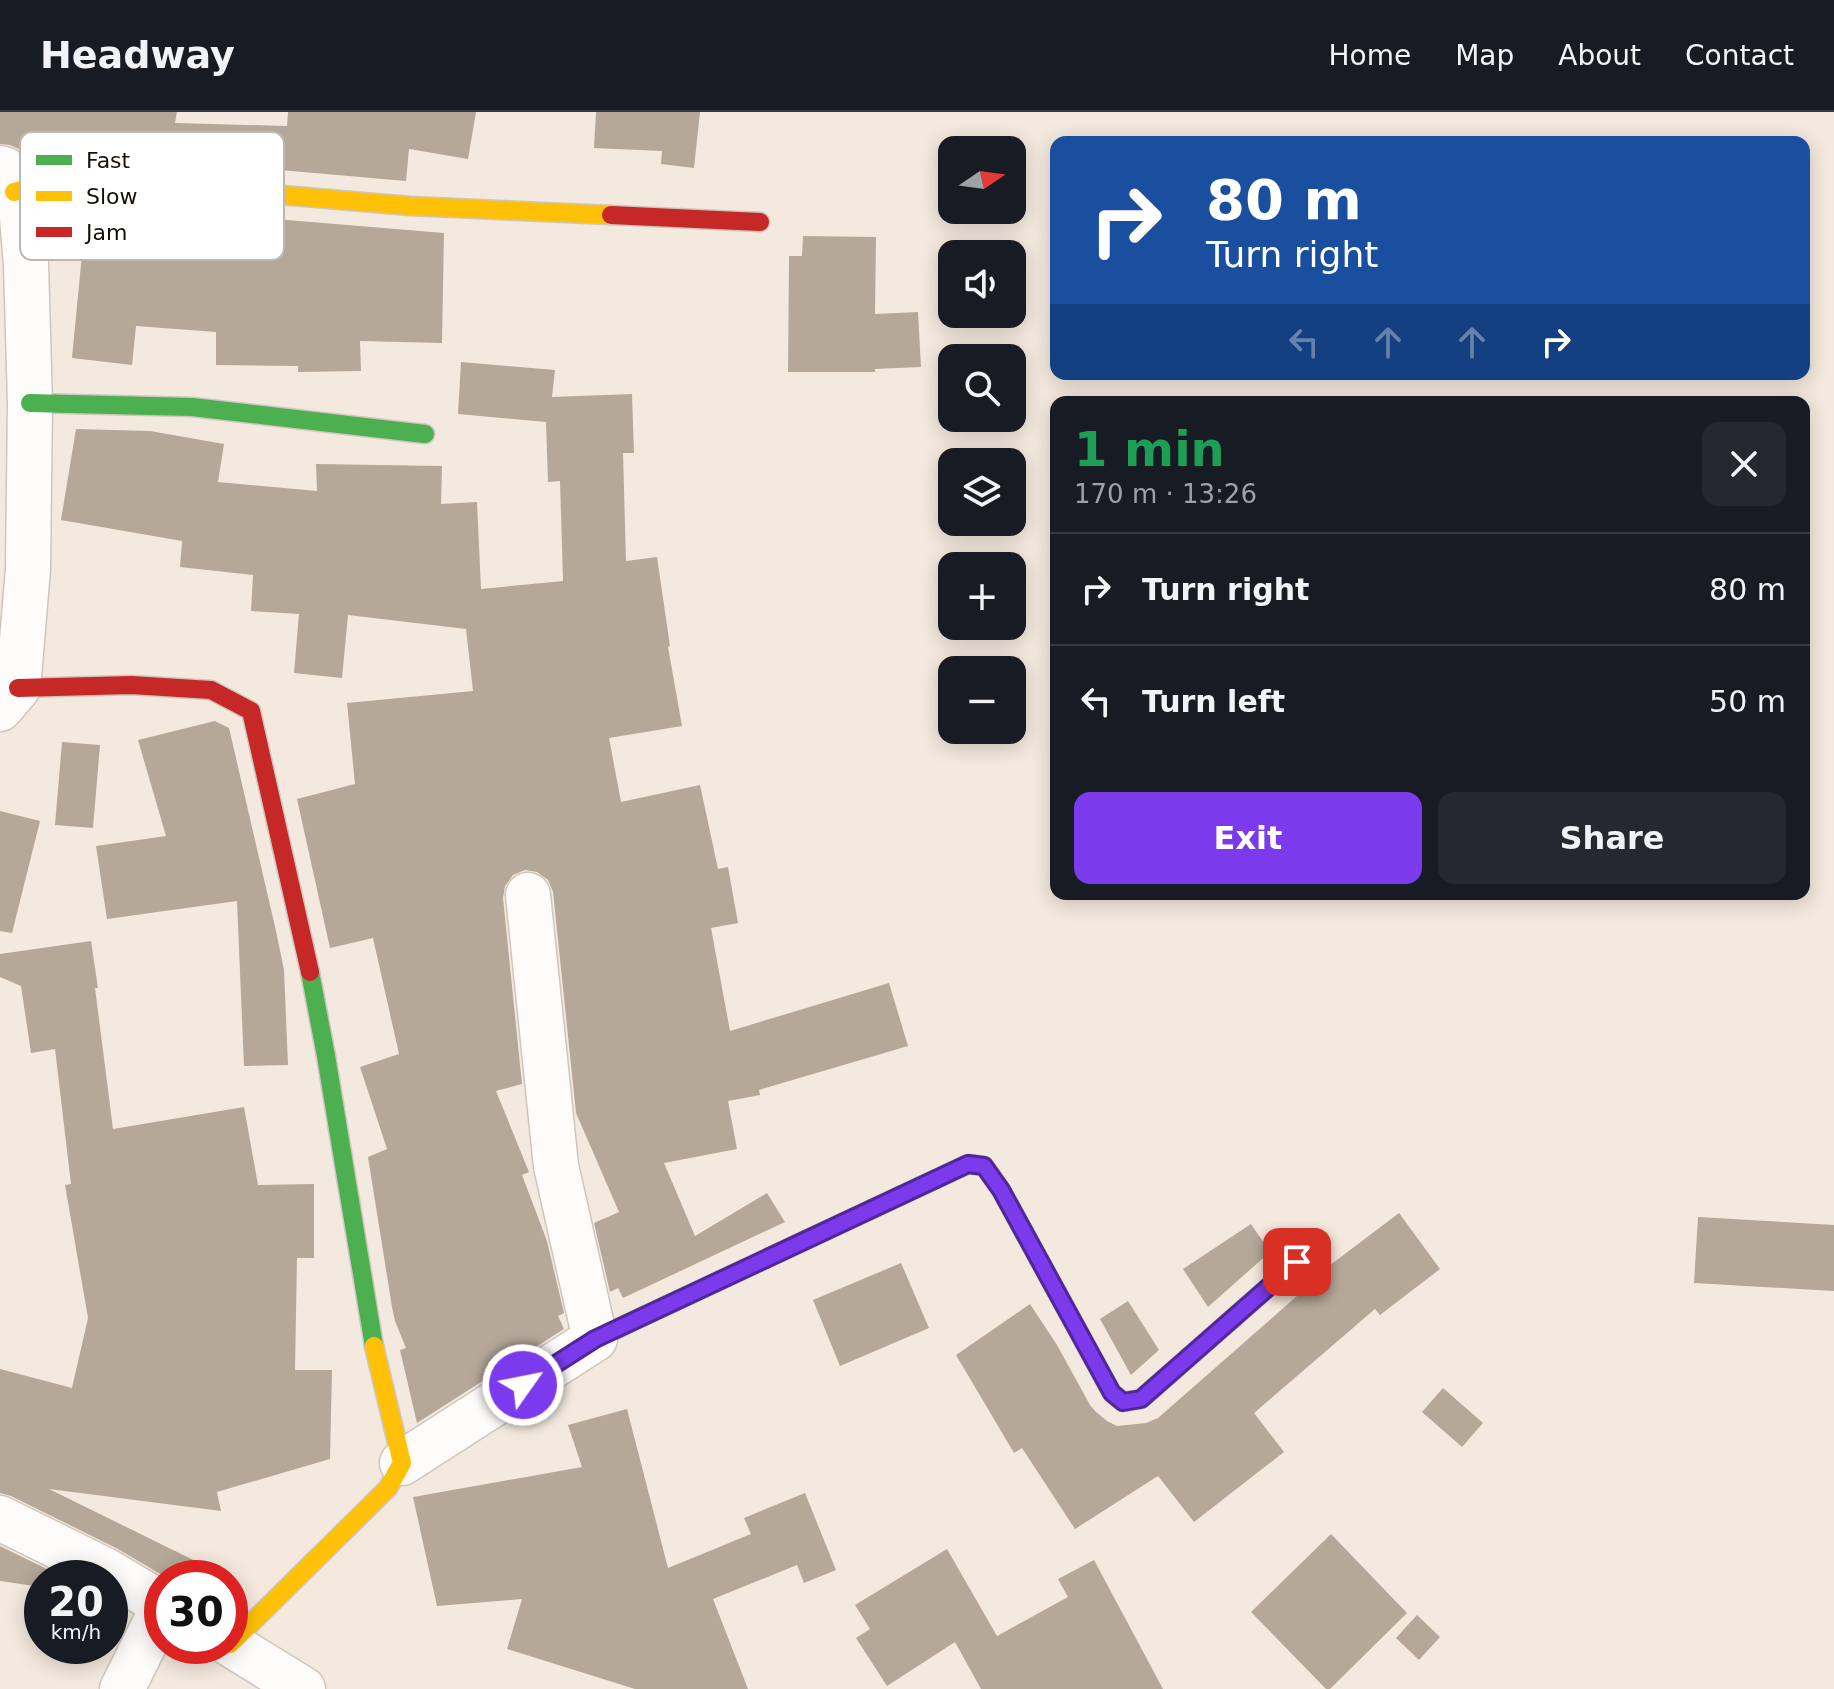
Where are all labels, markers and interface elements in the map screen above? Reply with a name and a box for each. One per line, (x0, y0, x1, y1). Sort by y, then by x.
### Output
text: Headway (40, 33, 235, 77)
text: Home (1328, 39, 1411, 72)
text: Map (1455, 39, 1514, 72)
text: About (1558, 39, 1641, 72)
text: Contact (1685, 39, 1794, 72)
legend (20, 132, 284, 260)
north arrow (938, 136, 1026, 224)
map controls (938, 136, 1026, 744)
text: Fast (86, 148, 131, 173)
text: 80 m (1206, 167, 1362, 232)
icon: right (1074, 168, 1178, 272)
text: Slow (86, 184, 138, 209)
text: Jam (84, 220, 127, 245)
text: Turn right (1206, 234, 1378, 275)
button: sound (938, 240, 1026, 328)
icon: left (1282, 320, 1326, 364)
icon: ahead (1366, 320, 1410, 364)
icon: ahead (1450, 320, 1494, 364)
icon: right (1534, 320, 1578, 364)
button: search (938, 344, 1026, 432)
text: 1 min (1074, 421, 1225, 477)
button: close (1702, 422, 1786, 506)
button: layers (938, 448, 1026, 536)
text: 170 m · 13:26 (1074, 479, 1257, 509)
button: + (938, 552, 1026, 640)
icon: right (1074, 567, 1118, 611)
text: Turn right (1142, 572, 1309, 607)
text: 80 m (1709, 572, 1786, 607)
button: − (938, 656, 1026, 744)
icon: left (1074, 679, 1118, 723)
text: Turn left (1142, 684, 1285, 719)
text: 50 m (1709, 684, 1786, 719)
button: Exit (1074, 792, 1422, 884)
button: Share (1438, 792, 1786, 884)
pin (1263, 1228, 1331, 1296)
icon: arrive (1275, 1240, 1319, 1284)
position arrow (481, 1343, 565, 1427)
speed limit sign: 30 (144, 1560, 248, 1664)
text: 20 (48, 1579, 104, 1625)
text: km/h (51, 1620, 101, 1644)

